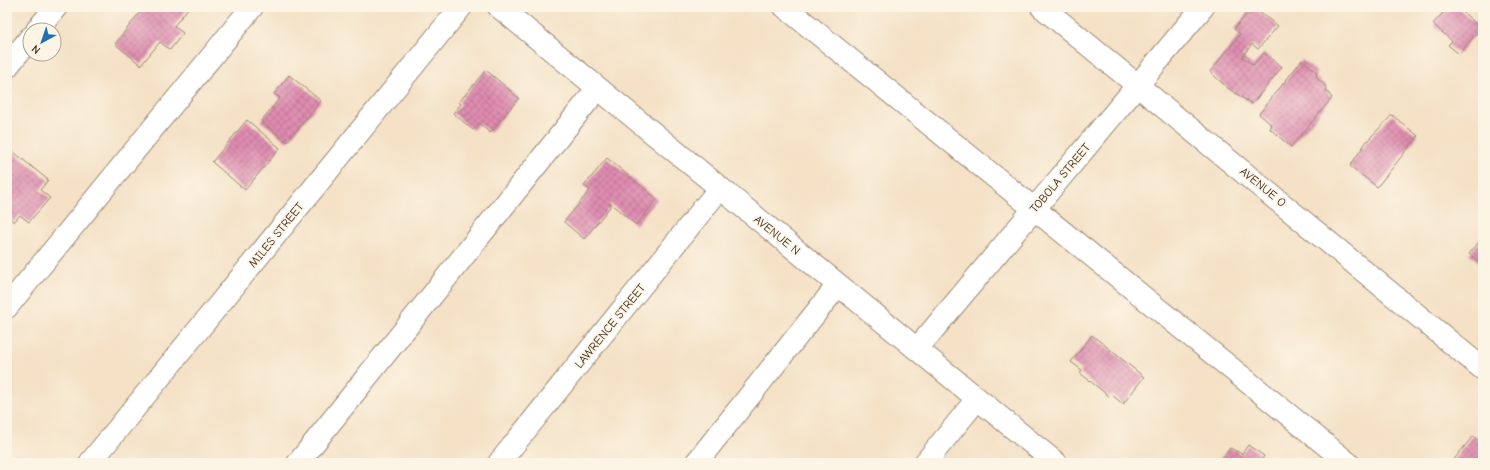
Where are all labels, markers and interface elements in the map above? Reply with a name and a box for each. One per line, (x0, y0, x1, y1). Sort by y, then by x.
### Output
north arrow (22, 22, 62, 62)
text: N (29, 42, 43, 57)
street label: TOBOLA STREET (1027, 140, 1094, 216)
street label: AVENUE O (1237, 164, 1289, 210)
street label: MILES STREET (246, 199, 307, 270)
street label: AVENUE N (751, 212, 803, 258)
street label: LAWRENCE STREET (572, 280, 649, 371)

